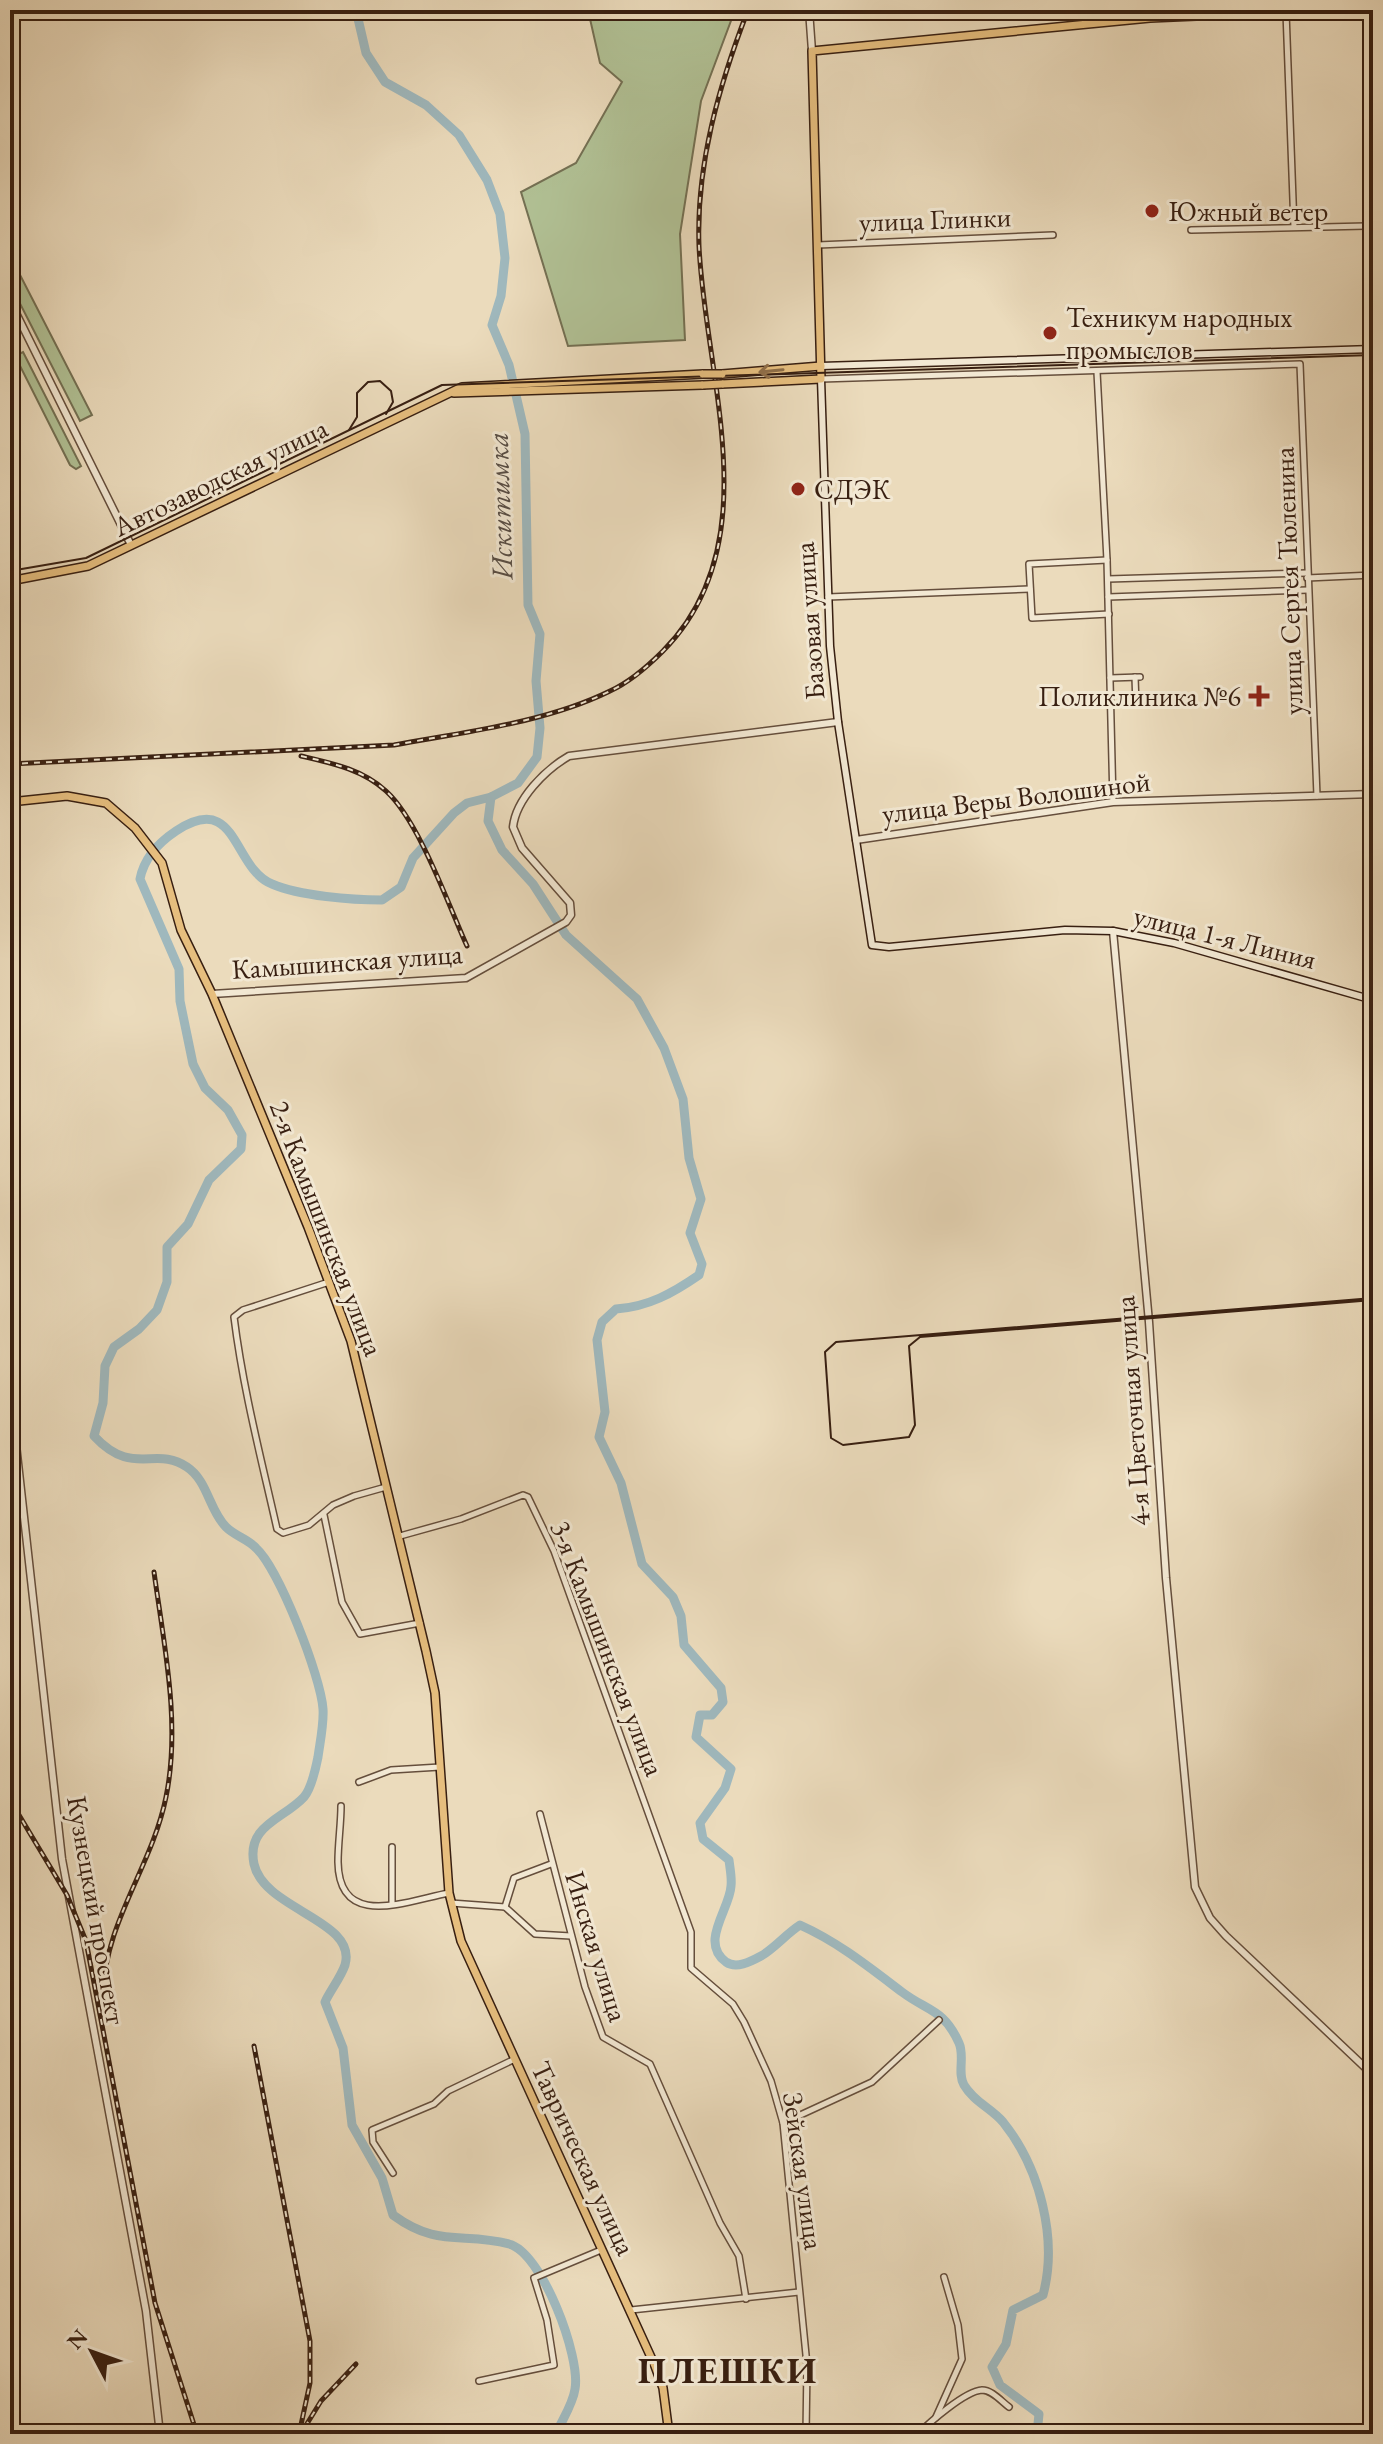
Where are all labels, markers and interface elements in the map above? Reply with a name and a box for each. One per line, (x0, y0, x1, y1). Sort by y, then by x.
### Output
place label: Южный ветер (1168, 193, 1328, 229)
street label: улица Глинки (858, 198, 1012, 240)
marker: Южный ветер (1143, 202, 1161, 220)
place label: Техникум народных промыслов (1066, 299, 1292, 367)
marker: Техникум народных промыслов (1041, 324, 1059, 342)
one-way arrow (759, 363, 785, 378)
street label: Автозаводская улица (106, 409, 334, 545)
water label: Искитимка (477, 431, 522, 582)
street label: улица Сергея Тюленина (1265, 445, 1311, 716)
place label: СДЭК (814, 471, 891, 507)
marker: СДЭК (789, 480, 807, 498)
street label: Базовая улица (785, 540, 832, 701)
place label: Поликлиника №6 (1038, 678, 1241, 714)
marker: Поликлиника №6 (1248, 685, 1270, 707)
street label: улица Веры Волошиной (880, 763, 1152, 831)
street label: улица 1-я Линия (1130, 897, 1320, 977)
street label: Камышинская улица (230, 935, 465, 987)
street label: 2-я Камышинская улица (262, 1095, 393, 1362)
street label: 4-я Цветочная улица (1106, 1294, 1158, 1527)
street label: 3-я Камышинская улица (543, 1515, 674, 1782)
street label: Кузнецкий проспект (59, 1793, 135, 2028)
street label: Инская улица (557, 1866, 637, 2026)
street label: Таврическая улица (523, 2055, 645, 2262)
street label: Зейская улица (775, 2090, 833, 2253)
north arrow (52, 2312, 132, 2392)
text: N (60, 2323, 94, 2355)
district label: ПЛЕШКИ (638, 2347, 818, 2394)

